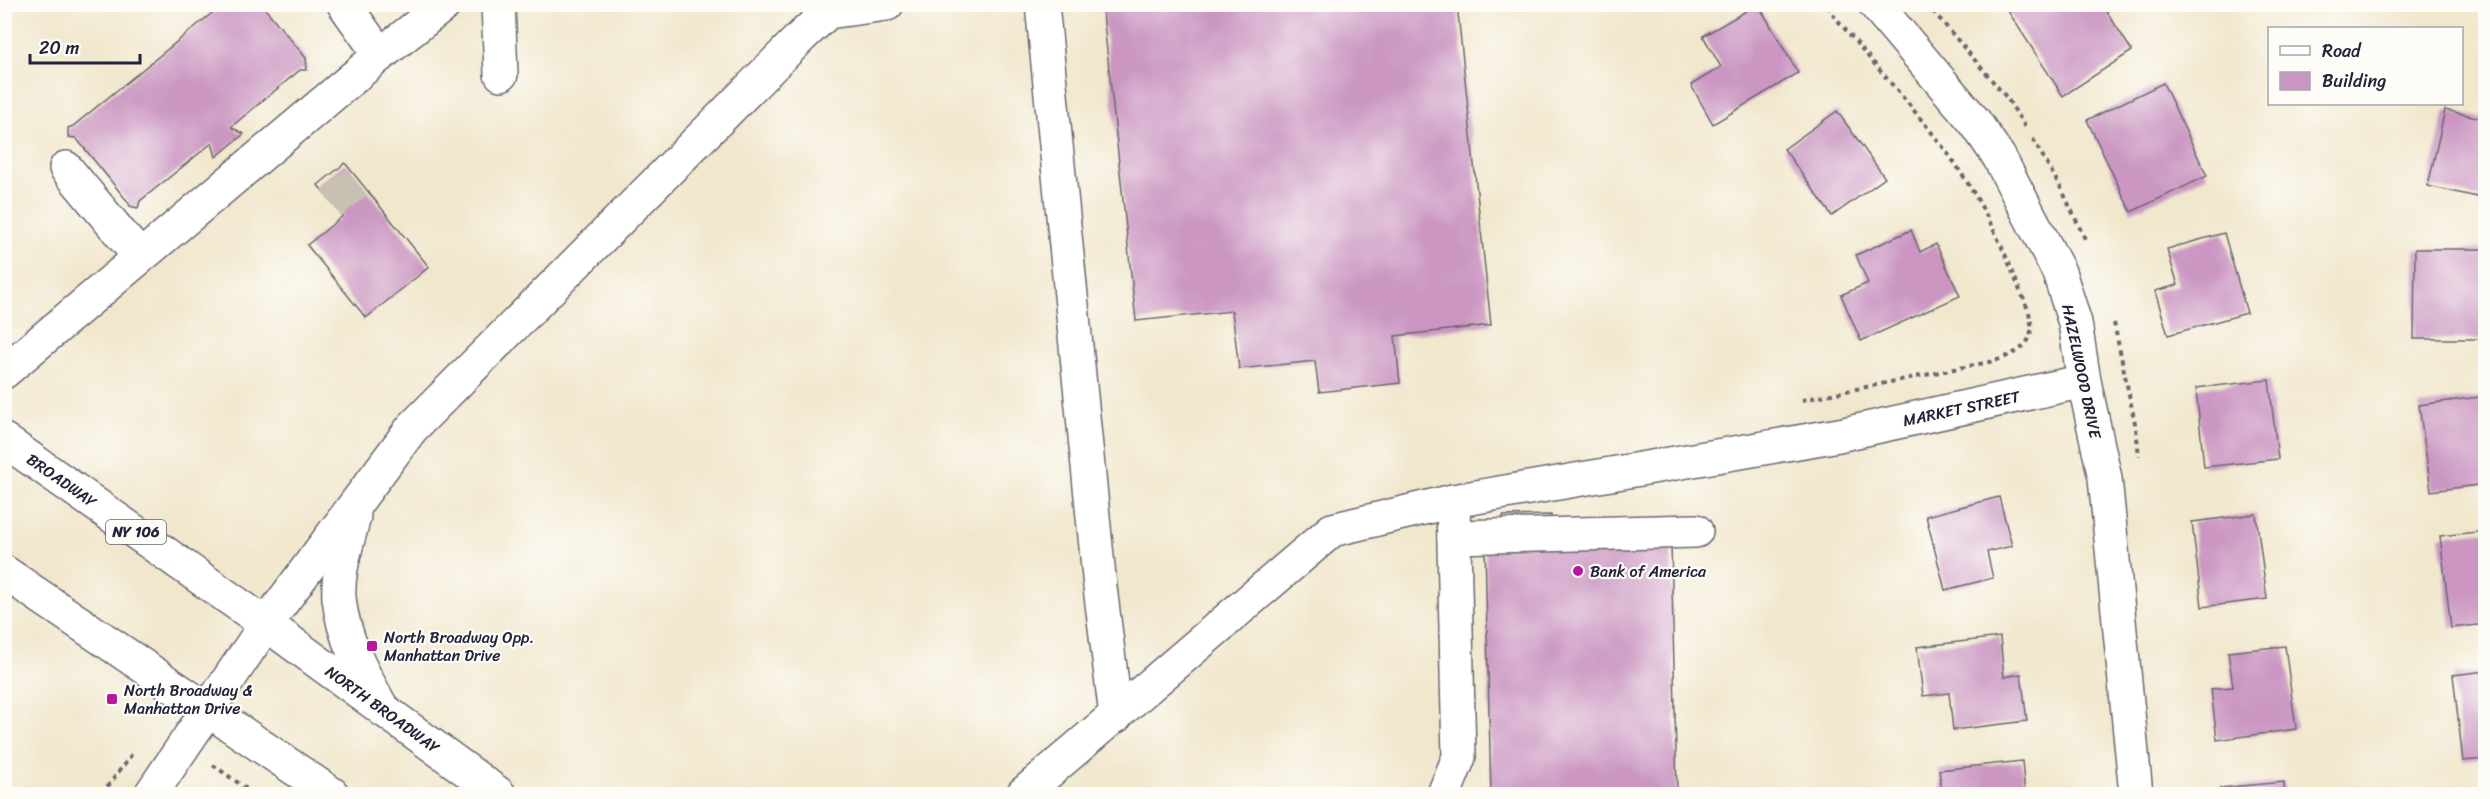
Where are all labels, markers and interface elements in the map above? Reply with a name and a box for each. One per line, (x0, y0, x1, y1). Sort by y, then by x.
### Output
scale bar (30, 27, 140, 65)
legend (2268, 27, 2463, 105)
text: 20 m (39, 32, 79, 64)
text: Road (2322, 35, 2362, 67)
text: Building (2322, 65, 2386, 97)
street label: HAZELWOOD DRIVE (2053, 301, 2110, 442)
street label: MARKET STREET (1900, 382, 2024, 435)
street label: BROADWAY (20, 445, 104, 516)
road number: NY 106 (106, 520, 166, 544)
place label: Bank of America (1590, 557, 1707, 586)
marker: Bank of America (1571, 564, 1585, 578)
place label: North Broadway Opp. Manhattan Drive (384, 623, 534, 670)
marker: North Broadway Opp. Manhattan Drive (365, 639, 379, 653)
street label: NORTH BROADWAY (319, 658, 447, 761)
place label: North Broadway & Manhattan Drive (124, 676, 252, 723)
marker: North Broadway & Manhattan Drive (105, 692, 119, 706)

